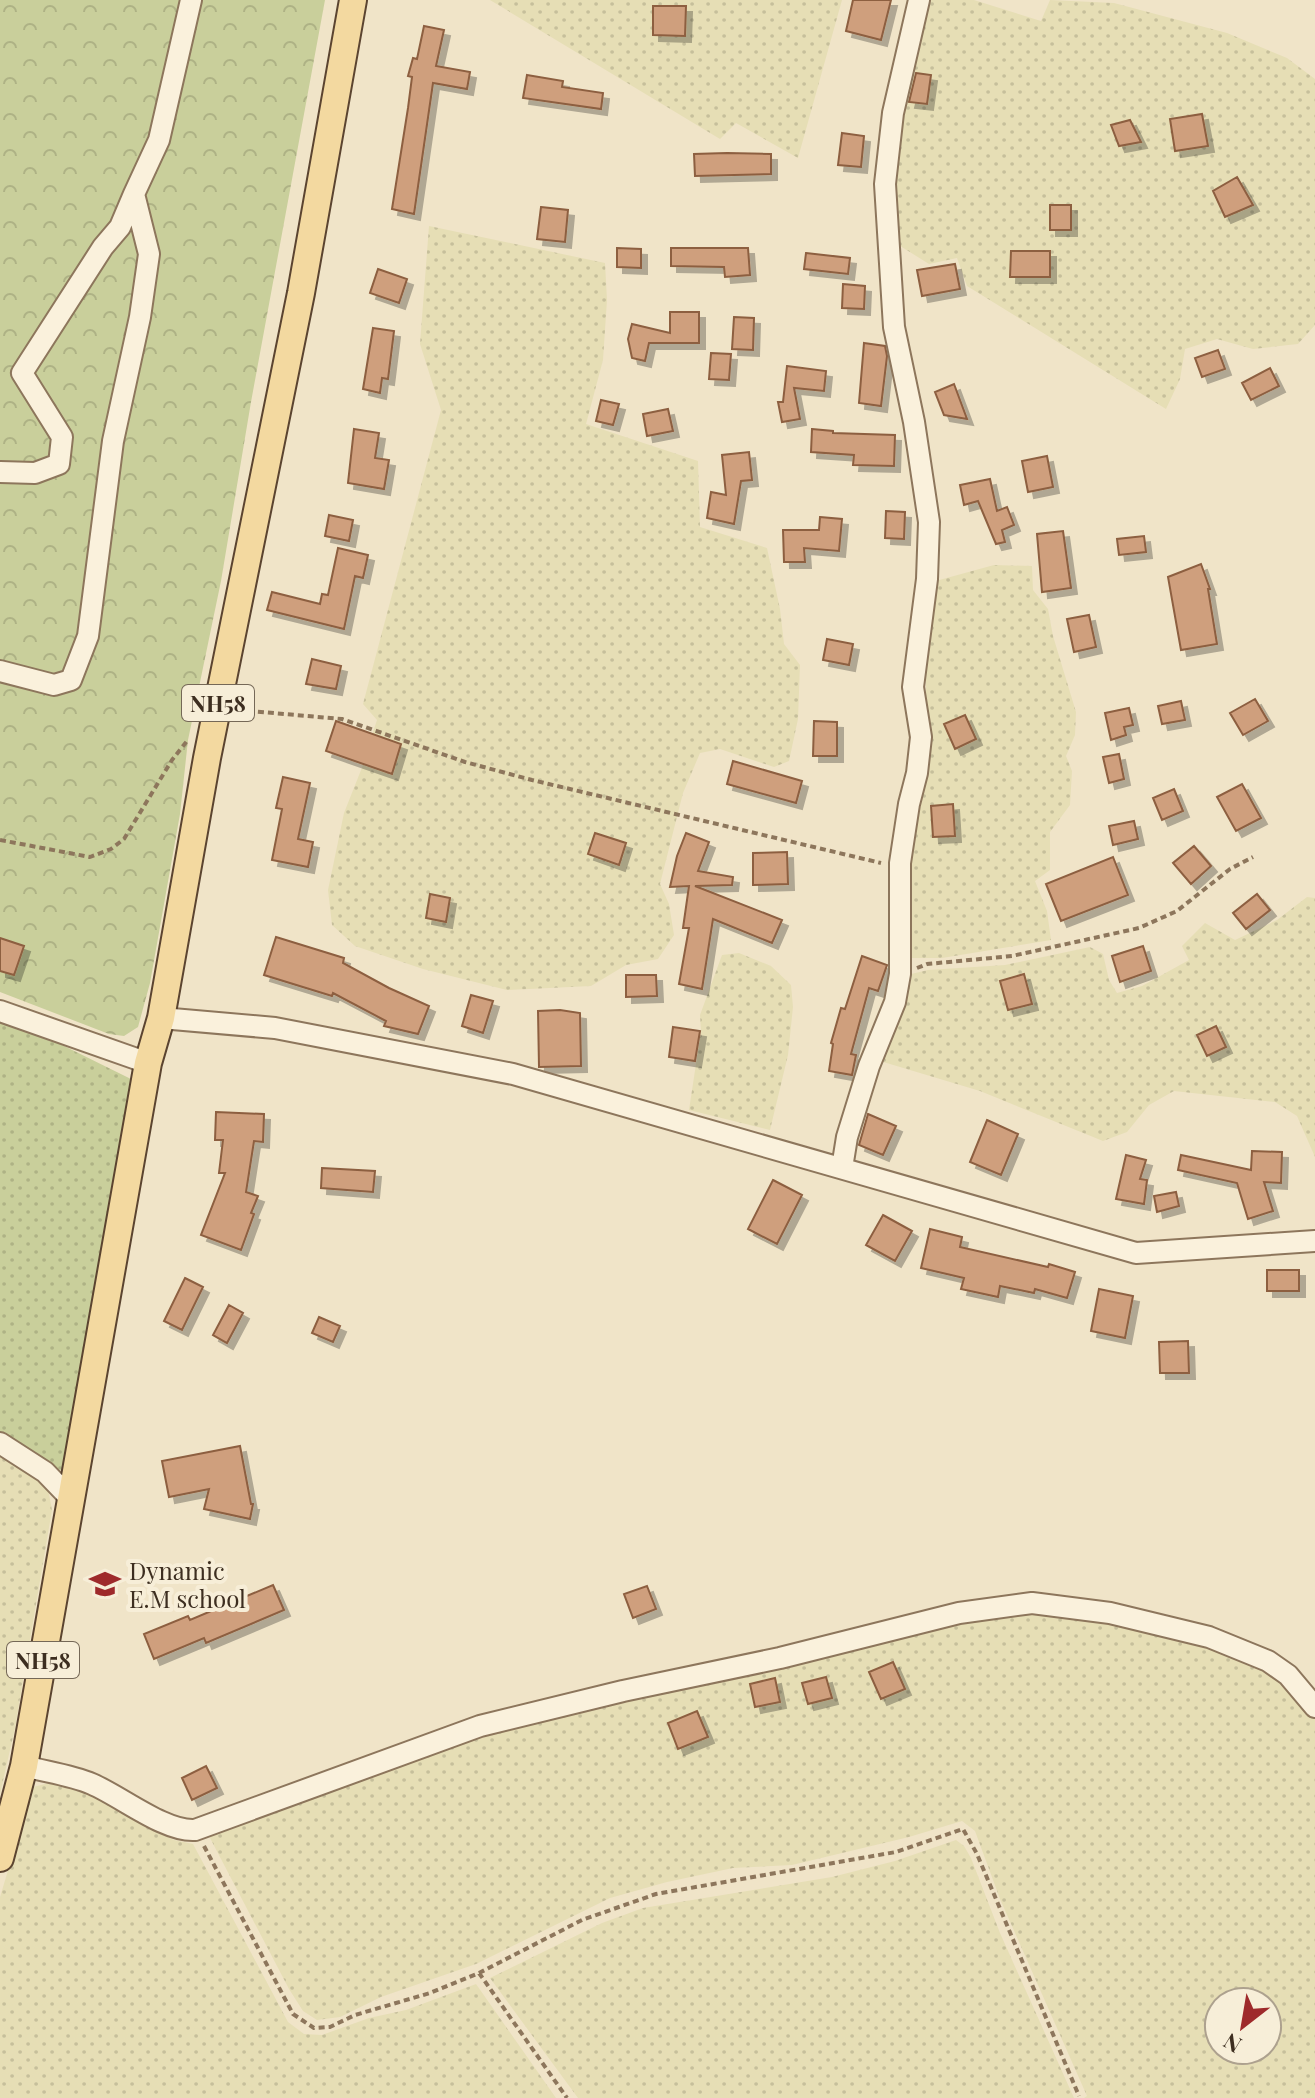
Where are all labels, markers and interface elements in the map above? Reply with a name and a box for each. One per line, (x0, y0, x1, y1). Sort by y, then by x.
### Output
road number: NH58 (182, 685, 254, 721)
place label: Dynamic E.M school (129, 1554, 246, 1614)
school or university icon: Dynamic E.M school (88, 1567, 122, 1601)
road number: NH58 (7, 1642, 79, 1678)
north arrow (1203, 1986, 1283, 2066)
text: N (1218, 2027, 1247, 2061)

